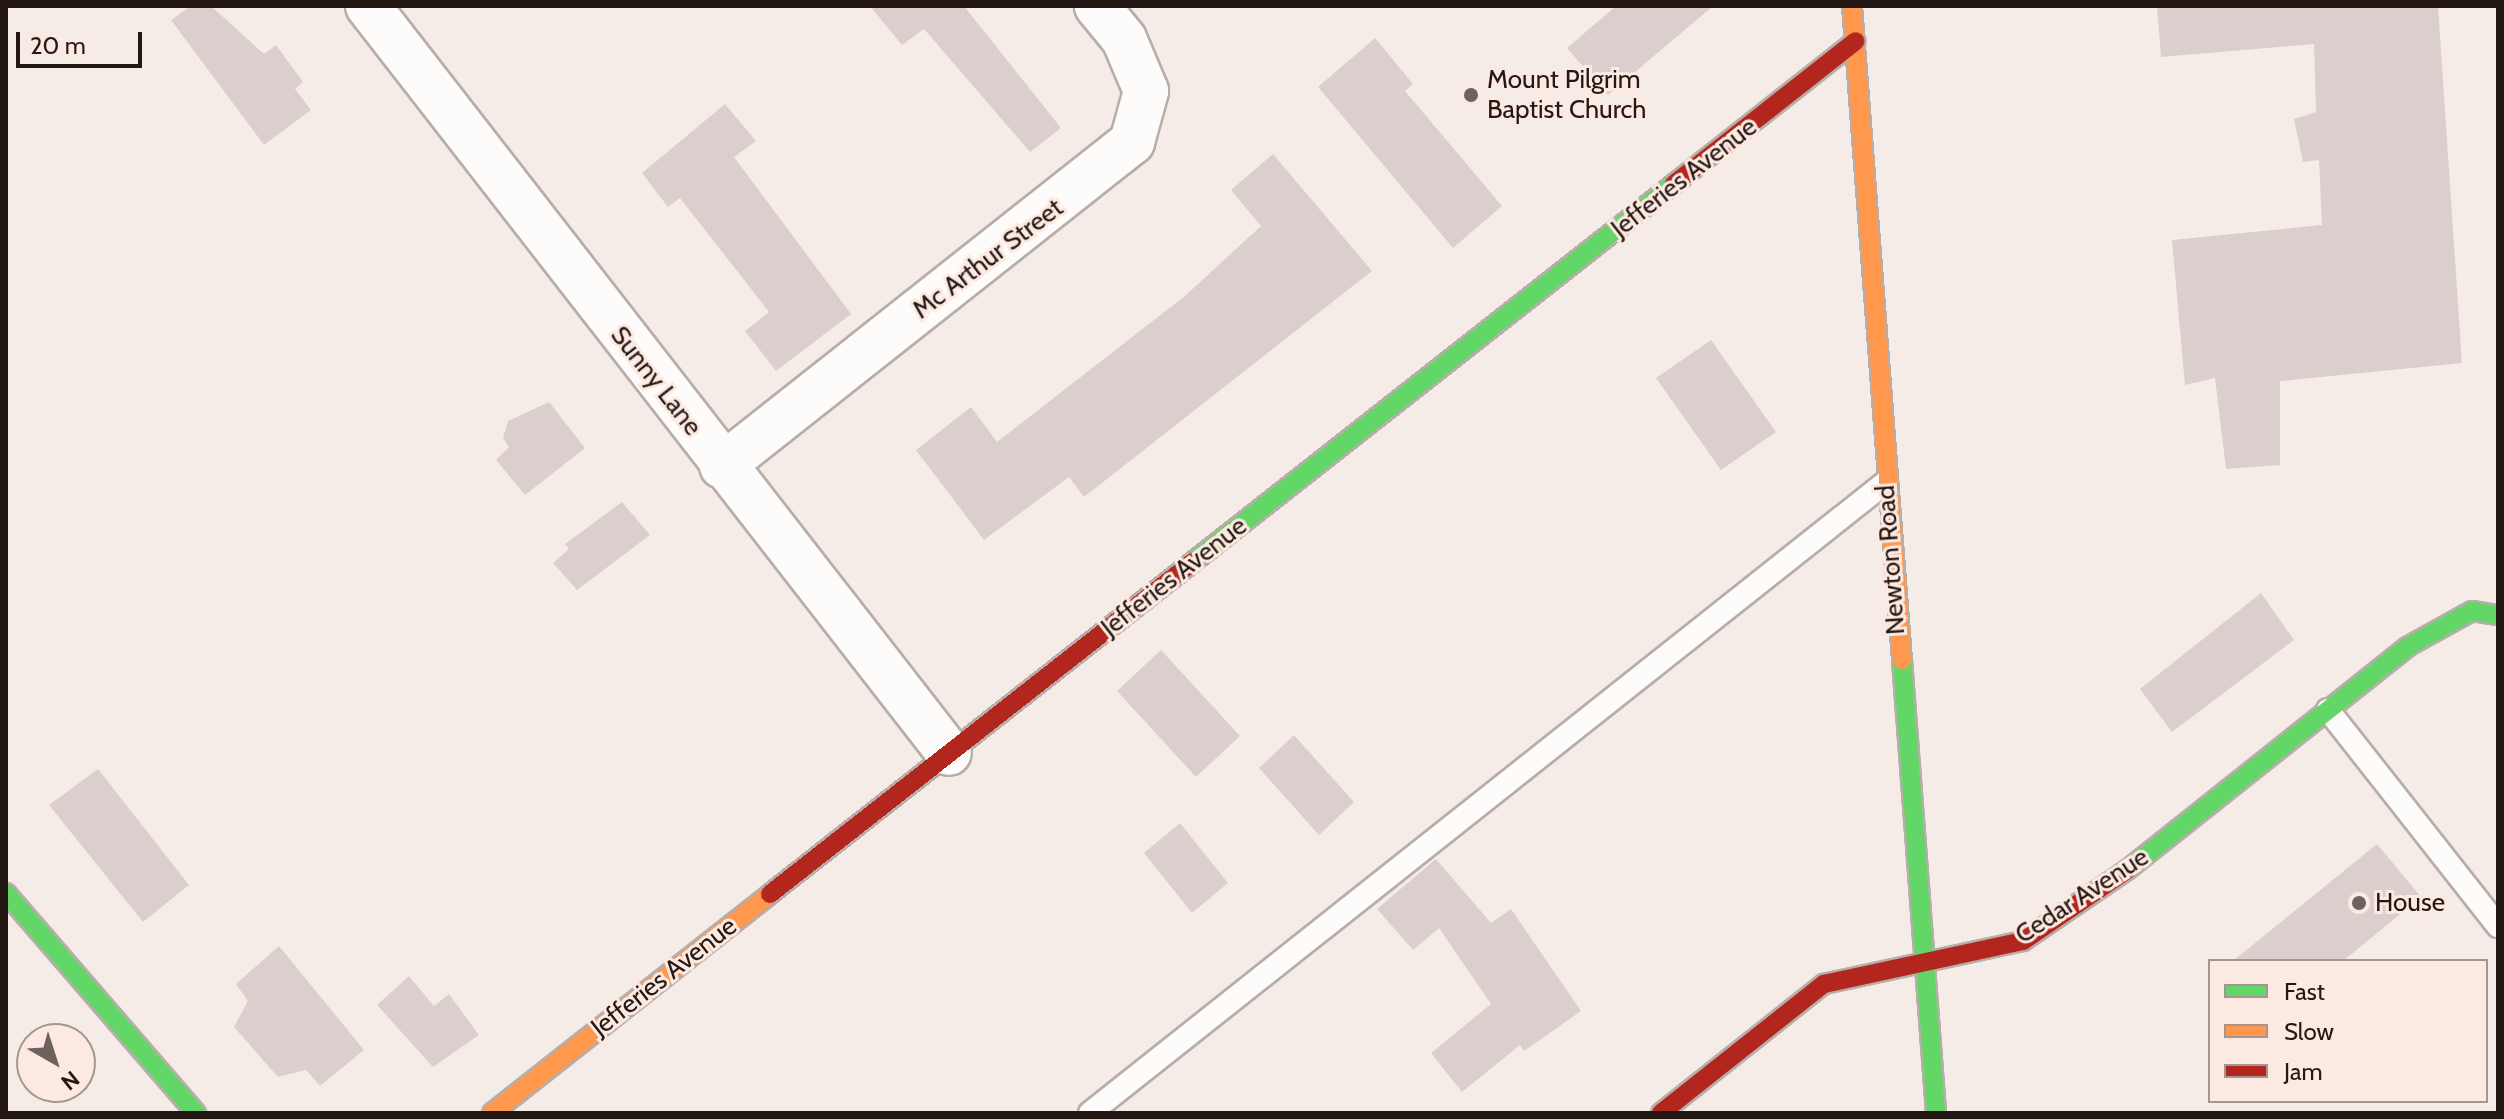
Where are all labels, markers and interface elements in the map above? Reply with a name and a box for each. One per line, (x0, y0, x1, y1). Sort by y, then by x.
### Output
scale bar (20, 16, 146, 66)
text: 20 m (30, 31, 86, 60)
place label: Mount Pilgrim Baptist Church (1487, 64, 1646, 126)
marker: Mount Pilgrim Baptist Church (1462, 86, 1480, 104)
street label: Jefferies Avenue (1605, 112, 1763, 244)
street label: Mc Arthur Street (907, 192, 1069, 326)
street label: Sunny Lane (604, 320, 708, 442)
street label: Newton Road (1870, 484, 1912, 636)
street label: Jefferies Avenue (1095, 511, 1253, 643)
street label: Cedar Avenue (2010, 841, 2154, 951)
place label: House (2375, 887, 2445, 919)
marker: House (2350, 894, 2368, 912)
street label: Jefferies Avenue (585, 911, 743, 1043)
legend (2208, 959, 2488, 1103)
text: Fast (2284, 977, 2325, 1006)
text: Slow (2284, 1017, 2334, 1046)
north arrow (16, 1023, 96, 1103)
text: Jam (2284, 1057, 2322, 1086)
text: N (56, 1065, 85, 1096)

